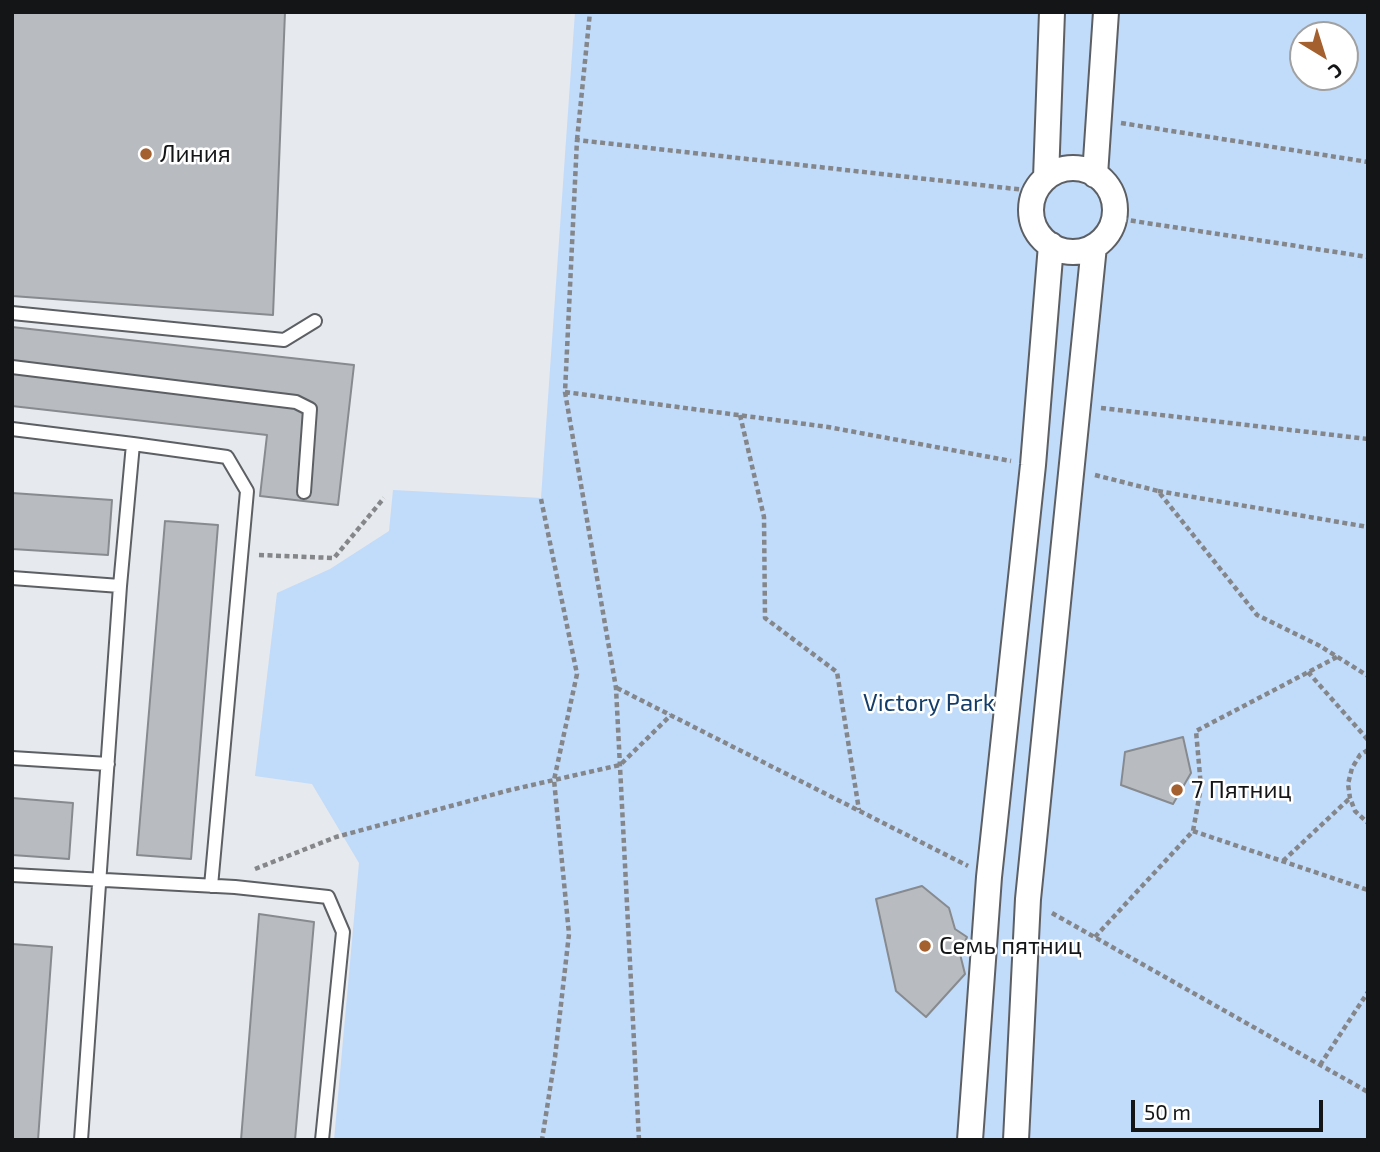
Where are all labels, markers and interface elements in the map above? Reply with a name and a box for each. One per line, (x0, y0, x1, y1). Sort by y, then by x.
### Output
north arrow (1289, 21, 1359, 91)
text: С (1325, 59, 1347, 84)
place label: Линия (160, 140, 231, 168)
marker: Линия (138, 146, 154, 162)
park label: Victory Park (863, 689, 995, 717)
place label: 7 Пятниц (1191, 776, 1292, 804)
marker: 7 Пятниц (1169, 782, 1185, 798)
place label: Семь пятниц (939, 932, 1082, 960)
marker: Семь пятниц (917, 938, 933, 954)
scale bar (1135, 1086, 1328, 1130)
text: 50 m (1144, 1099, 1191, 1124)

